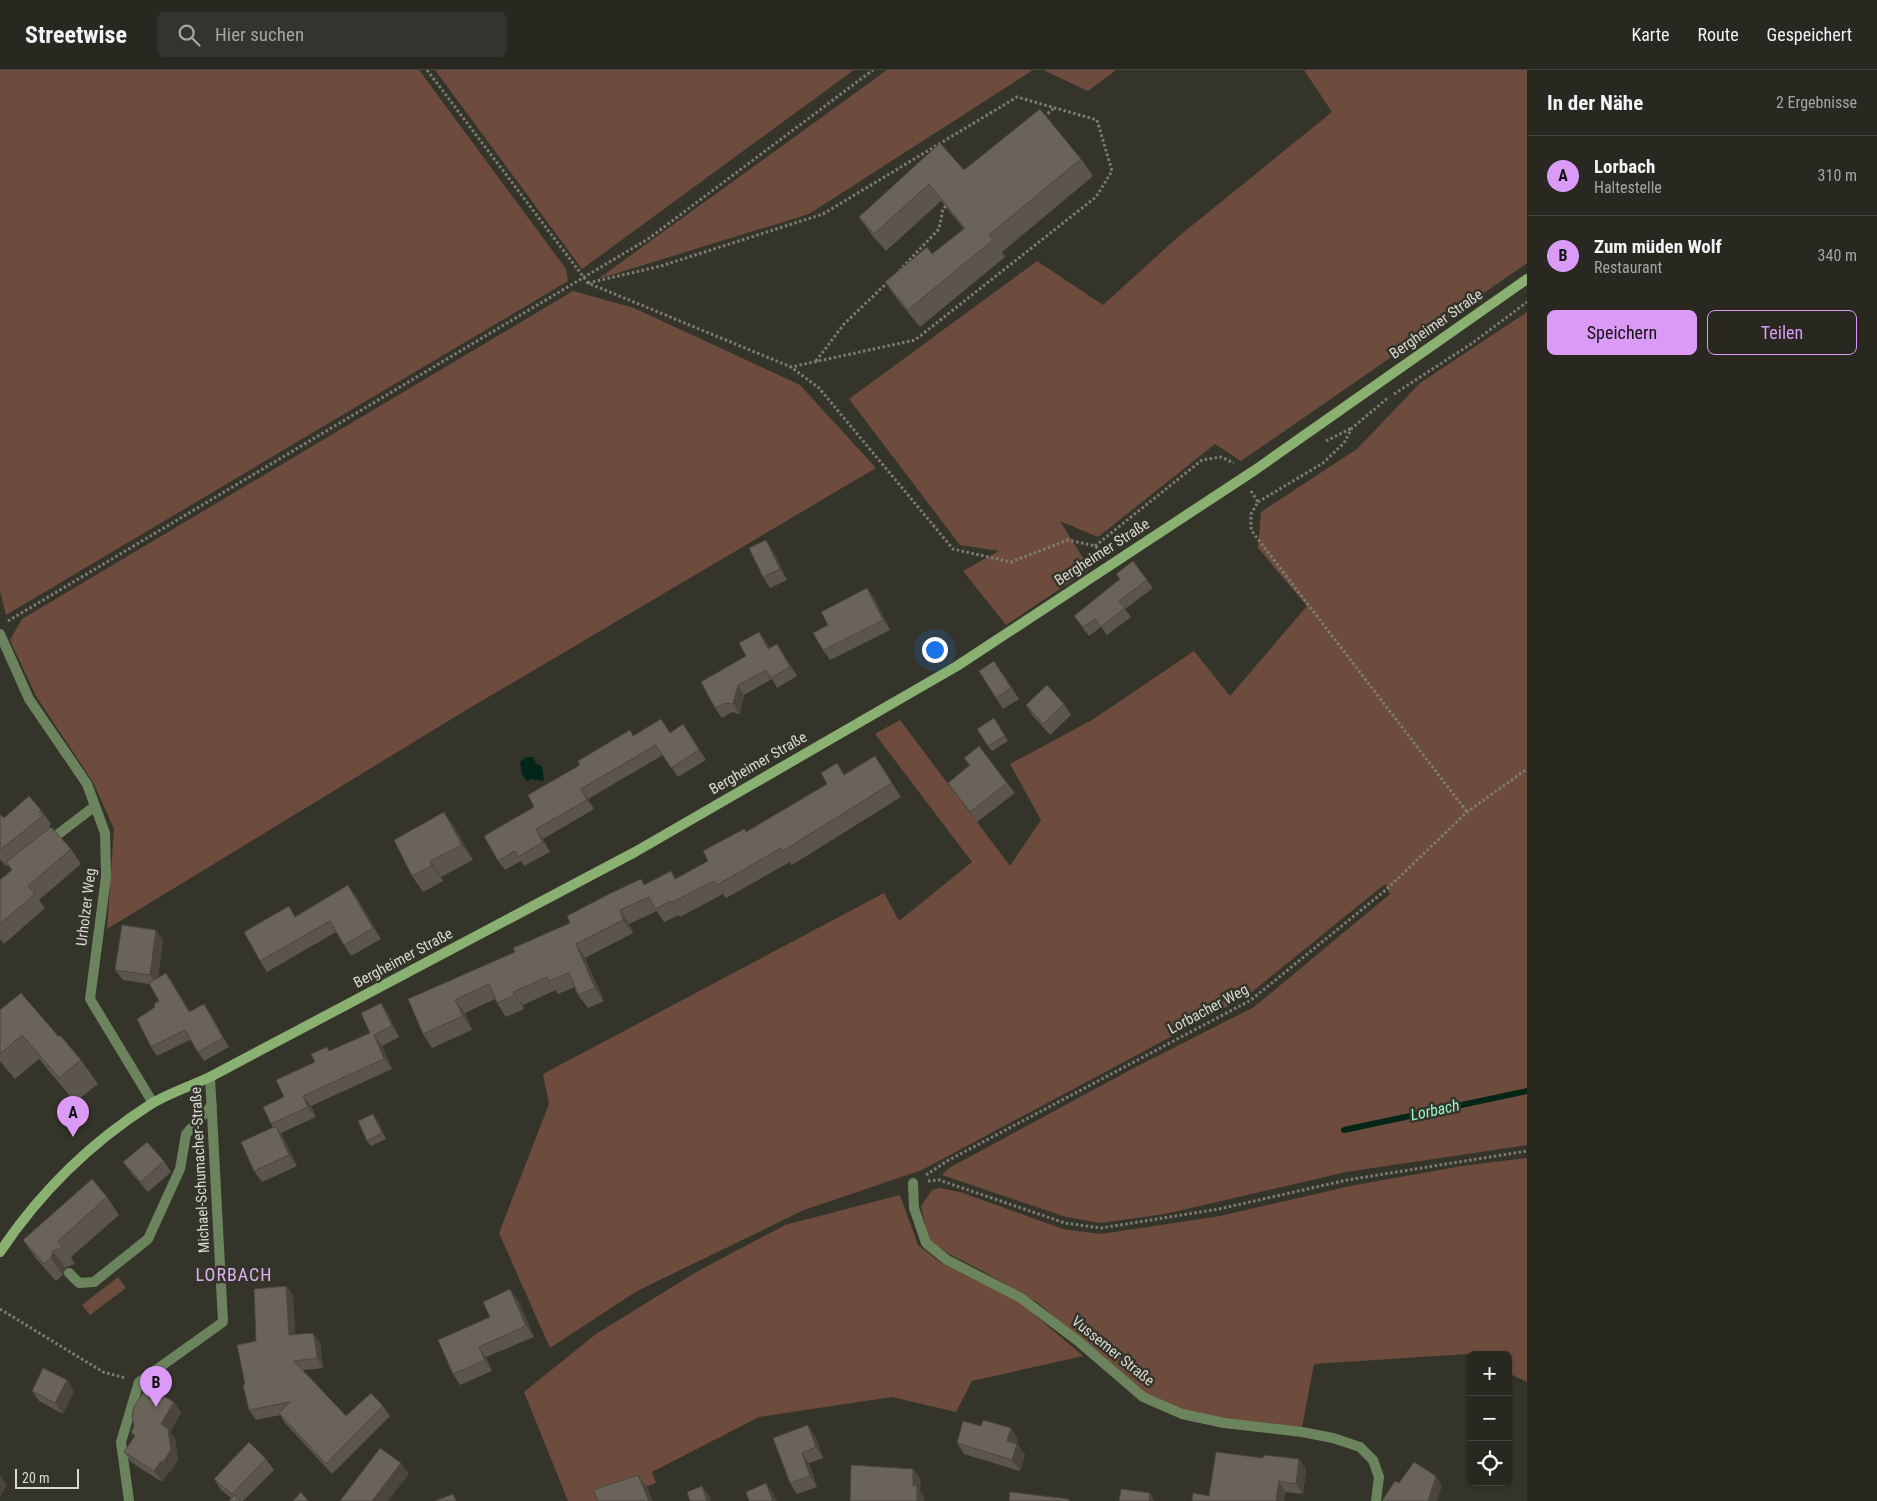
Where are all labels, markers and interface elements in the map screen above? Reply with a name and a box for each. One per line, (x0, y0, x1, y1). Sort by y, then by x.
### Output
search box (157, 12, 507, 57)
text: Streetwise (25, 21, 127, 49)
icon: search (175, 21, 203, 49)
text: Hier suchen (215, 23, 304, 46)
text: Karte (1631, 24, 1670, 45)
text: Route (1698, 24, 1739, 45)
text: Gespeichert (1767, 24, 1852, 45)
text: In der Nähe (1547, 91, 1643, 115)
text: 2 Ergebnisse (1776, 93, 1857, 112)
text: Lorbach (1594, 155, 1655, 178)
text: A (1558, 166, 1568, 185)
text: 310 m (1818, 166, 1857, 185)
text: Haltestelle (1594, 178, 1662, 197)
text: Zum müden Wolf (1594, 235, 1722, 258)
text: B (1559, 246, 1567, 265)
text: 340 m (1818, 246, 1857, 265)
text: Restaurant (1594, 258, 1662, 277)
street label: Bergheimer Straße (1386, 285, 1486, 363)
button: Speichern (1547, 310, 1697, 355)
button: Teilen (1707, 310, 1857, 355)
street label: Bergheimer Straße (1051, 515, 1153, 589)
your location (922, 637, 948, 663)
street label: Bergheimer Straße (706, 728, 810, 798)
street label: Urholzer Weg (72, 867, 100, 947)
street label: Bergheimer Straße (350, 924, 456, 992)
street label: Lorbacher Weg (1165, 980, 1251, 1038)
street label: Michael-Schumacher-Straße (187, 1087, 213, 1253)
pin: A (57, 1096, 89, 1137)
water label: Lorbach (1409, 1096, 1461, 1124)
district label: LORBACH (196, 1264, 272, 1285)
street label: Vussemer Straße (1068, 1312, 1158, 1390)
map controls (1467, 1351, 1512, 1486)
button: + (1467, 1351, 1512, 1396)
pin: B (140, 1366, 172, 1407)
button: − (1467, 1396, 1512, 1441)
button: locate (1467, 1441, 1512, 1486)
scale bar (15, 1466, 79, 1489)
text: 20 m (22, 1470, 50, 1486)

